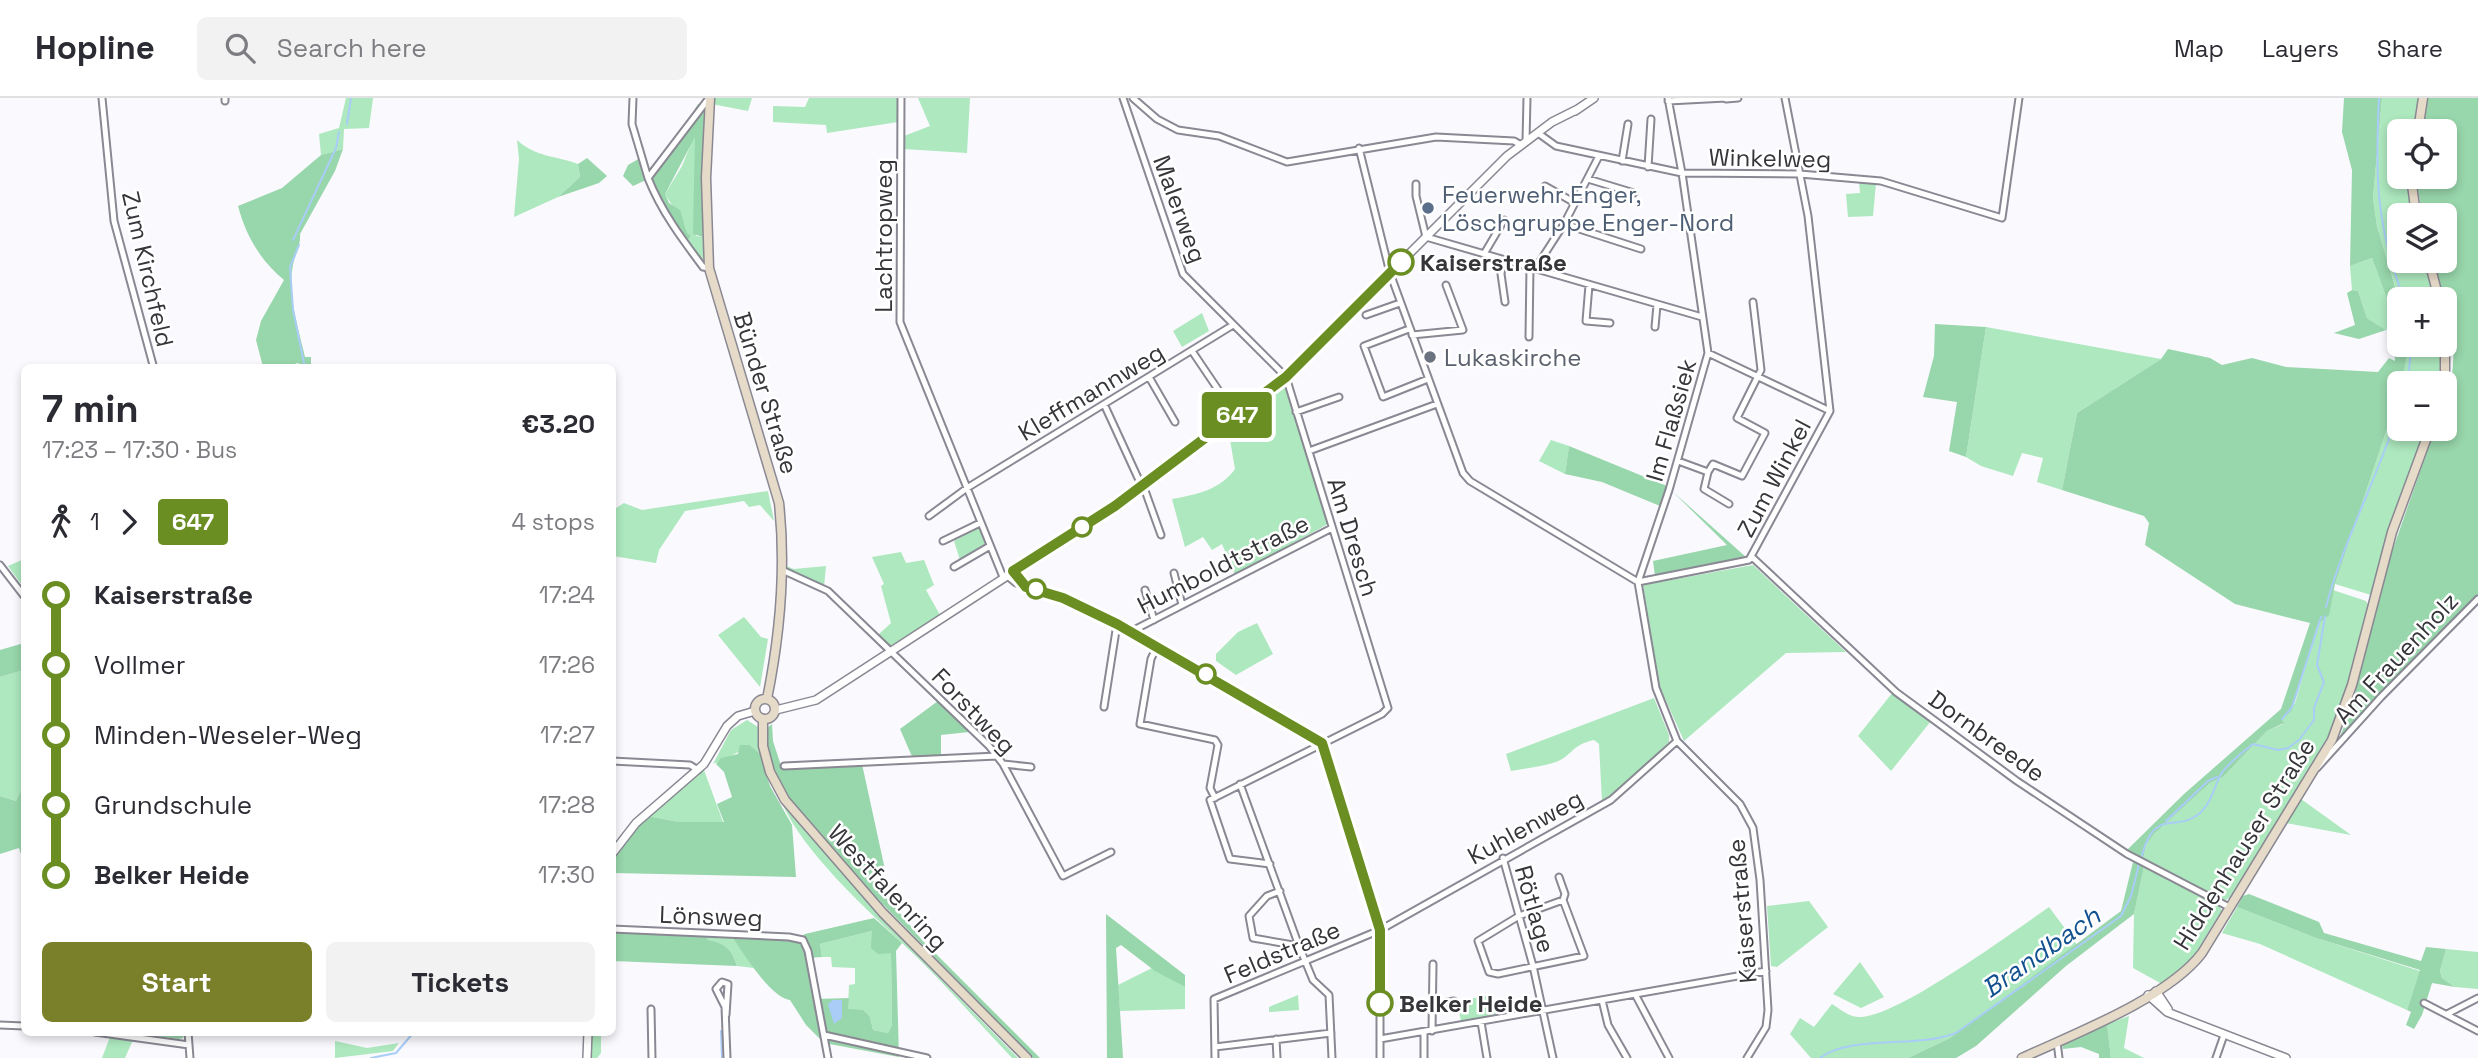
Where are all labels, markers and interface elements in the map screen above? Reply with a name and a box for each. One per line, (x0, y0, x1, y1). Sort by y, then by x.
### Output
search box (197, 17, 687, 80)
text: Hopline (35, 27, 155, 69)
icon: search (221, 29, 259, 67)
text: Search here (277, 31, 427, 65)
text: Map (2174, 33, 2224, 64)
text: Layers (2262, 33, 2339, 64)
text: Share (2377, 33, 2443, 64)
map controls (2387, 119, 2457, 441)
button: locate (2387, 119, 2457, 189)
street label: Winkelweg (1708, 141, 1832, 175)
street label: Malerweg (1146, 151, 1214, 267)
street label: Lachtropweg (868, 159, 899, 313)
place label: Feuerwehr Enger, Löschgruppe Enger-Nord (1442, 179, 1734, 238)
street label: Zum Kirchfeld (115, 188, 181, 350)
marker: Feuerwehr Enger, Löschgruppe Enger-Nord (1420, 200, 1436, 216)
button: layers (2387, 203, 2457, 273)
place label: Kaiserstraße (1420, 247, 1567, 278)
marker: Kaiserstraße (1388, 249, 1414, 275)
button: + (2387, 287, 2457, 357)
street label: Bünder Straße (727, 308, 805, 478)
street label: Kleffmannweg (1012, 336, 1170, 448)
place label: Lukaskirche (1444, 342, 1581, 373)
marker: Lukaskirche (1422, 349, 1438, 365)
street label: Im Flaßsiek (1639, 355, 1703, 485)
button: − (2387, 371, 2457, 441)
text: 7 min (42, 385, 139, 433)
line badge: 647 (1197, 392, 1277, 438)
text: 647 (1216, 399, 1258, 430)
text: €3.20 (522, 407, 595, 441)
street label: Zum Winkel (1730, 414, 1818, 542)
text: 17:23 – 17:30 · Bus (42, 435, 237, 465)
street label: Am Dresch (1320, 474, 1386, 600)
icon: walk (42, 503, 80, 541)
icon: forward (110, 503, 148, 541)
text: 647 (172, 506, 214, 537)
text: 1 (90, 507, 100, 537)
text: 4 stops (512, 507, 595, 537)
street label: Humboldtstraße (1132, 507, 1314, 621)
unlabelled marker (1072, 517, 1092, 537)
text: Kaiserstraße (94, 578, 253, 612)
unlabelled marker (1026, 579, 1046, 599)
text: 17:24 (539, 580, 595, 610)
street label: Am Frauenholz (2327, 586, 2465, 730)
text: Vollmer (94, 648, 186, 682)
text: 17:26 (539, 650, 595, 680)
street label: Forstweg (925, 661, 1023, 761)
unlabelled marker (1196, 664, 1216, 684)
street label: Dornbreede (1923, 683, 2051, 789)
text: Minden-Weseler-Weg (94, 718, 362, 752)
text: 17:27 (540, 720, 595, 750)
street label: Hiddenhauser Straße (2166, 732, 2322, 956)
street label: Kuhlenweg (1462, 783, 1588, 871)
text: Grundschule (94, 788, 252, 822)
text: 17:28 (538, 790, 595, 820)
street label: Westfalenring (822, 817, 954, 957)
street label: Kaiserstraße (1720, 837, 1764, 985)
text: Belker Heide (94, 858, 250, 892)
text: 17:30 (538, 860, 595, 890)
street label: Rötlage (1508, 862, 1562, 956)
water label: Brandbach (1975, 898, 2108, 1005)
street label: Lönsweg (659, 899, 763, 933)
street label: Feldstraße (1219, 914, 1345, 990)
button: Start (42, 942, 312, 1022)
button: Tickets (326, 942, 595, 1022)
place label: Belker Heide (1399, 988, 1543, 1019)
marker: Belker Heide (1367, 990, 1393, 1016)

